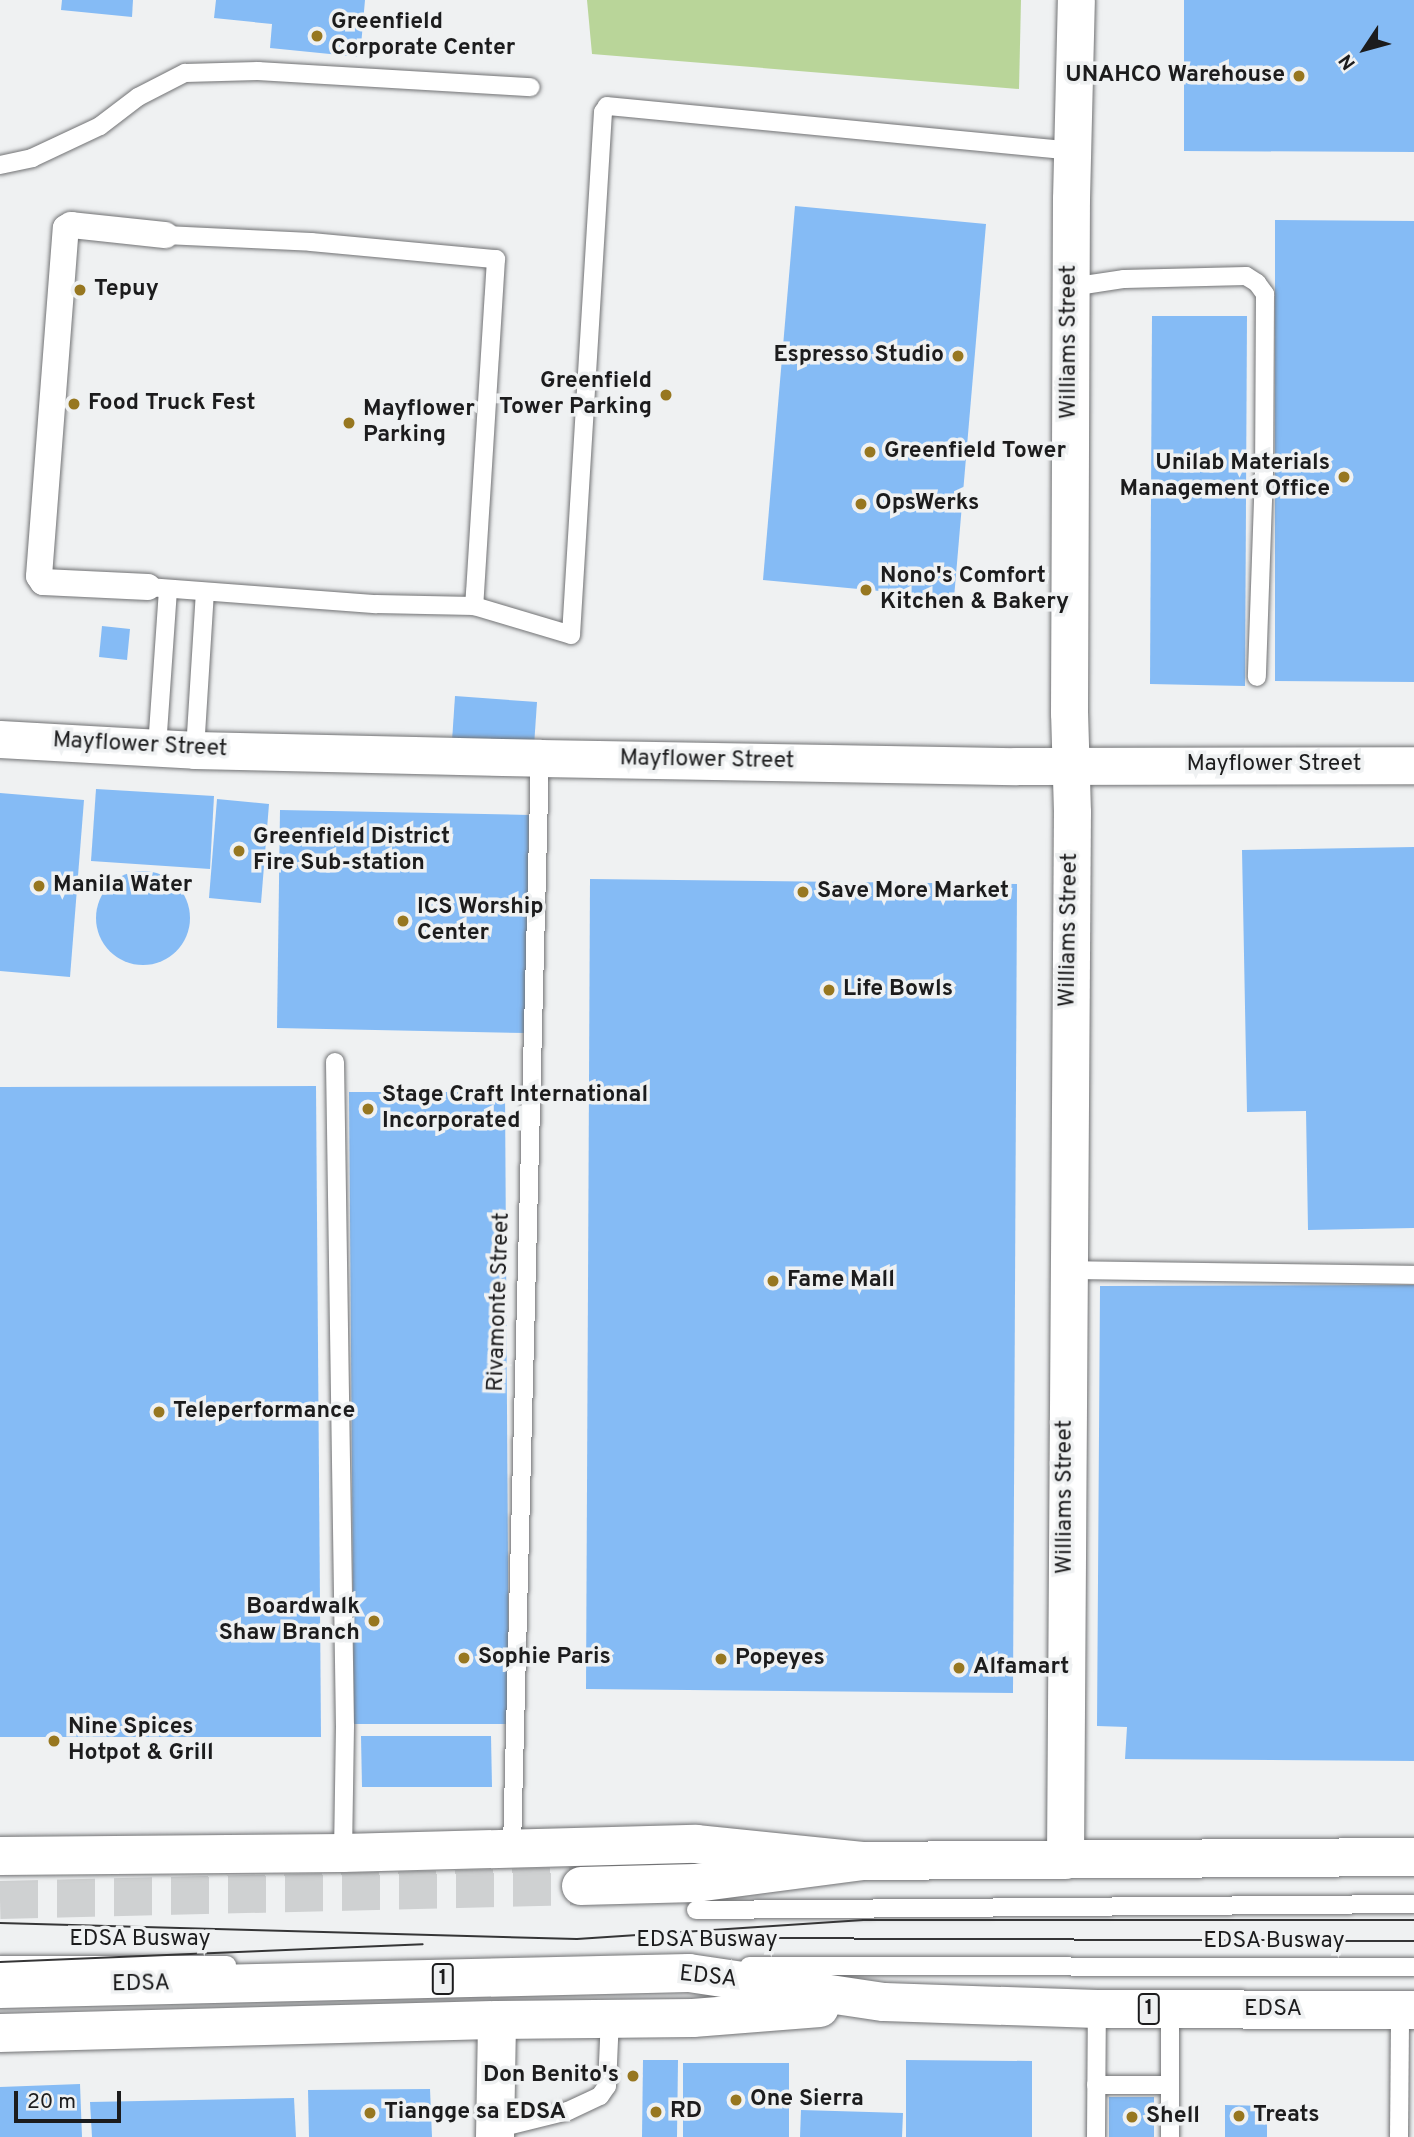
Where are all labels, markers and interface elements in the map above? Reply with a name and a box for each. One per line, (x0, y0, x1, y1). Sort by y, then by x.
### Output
place label: Greenfield Corporate Center (331, 9, 515, 63)
north arrow (1330, 14, 1400, 84)
marker: Greenfield Corporate Center (309, 28, 325, 44)
text: N (1334, 49, 1362, 74)
place label: UNAHCO Warehouse (1065, 62, 1285, 90)
marker: UNAHCO Warehouse (1291, 68, 1307, 84)
street label: Williams Street (1056, 265, 1084, 419)
place label: Tepuy (94, 276, 159, 304)
marker: Tepuy (72, 282, 88, 298)
place label: Espresso Studio (773, 342, 944, 370)
marker: Espresso Studio (950, 348, 966, 364)
place label: Greenfield Tower Parking (499, 368, 652, 422)
marker: Greenfield Tower Parking (658, 387, 674, 403)
place label: Food Truck Fest (88, 390, 255, 418)
marker: Food Truck Fest (66, 396, 82, 412)
place label: Mayflower Parking (363, 396, 475, 450)
marker: Mayflower Parking (341, 415, 357, 431)
place label: Greenfield Tower (884, 438, 1066, 466)
marker: Greenfield Tower (862, 444, 878, 460)
place label: Unilab Materials Management Office (1119, 450, 1330, 504)
marker: Unilab Materials Management Office (1336, 469, 1352, 485)
place label: OpsWerks (875, 490, 979, 518)
marker: OpsWerks (853, 496, 869, 512)
place label: Nono's Comfort Kitchen & Bakery (880, 563, 1069, 617)
marker: Nono's Comfort Kitchen & Bakery (858, 582, 874, 598)
street label: Mayflower Street (52, 728, 228, 764)
street label: Mayflower Street (619, 746, 795, 776)
street label: Mayflower Street (1187, 751, 1361, 779)
place label: Greenfield District Fire Sub-station (253, 824, 450, 878)
marker: Greenfield District Fire Sub-station (231, 843, 247, 859)
street label: Williams Street (1055, 853, 1085, 1007)
place label: Manila Water (53, 872, 192, 900)
marker: Manila Water (31, 878, 47, 894)
place label: Save More Market (817, 878, 1009, 906)
marker: Save More Market (795, 884, 811, 900)
place label: ICS Worship Center (417, 894, 544, 948)
marker: ICS Worship Center (395, 913, 411, 929)
place label: Life Bowls (843, 976, 953, 1004)
marker: Life Bowls (821, 982, 837, 998)
place label: Stage Craft International Incorporated (382, 1082, 648, 1136)
marker: Stage Craft International Incorporated (360, 1101, 376, 1117)
street label: Rivamonte Street (483, 1212, 517, 1392)
place label: Fame Mall (787, 1267, 895, 1295)
marker: Fame Mall (765, 1273, 781, 1289)
place label: Teleperformance (173, 1398, 355, 1426)
marker: Teleperformance (151, 1404, 167, 1420)
street label: Williams Street (1052, 1420, 1080, 1574)
place label: Boardwalk Shaw Branch (219, 1594, 360, 1648)
marker: Boardwalk Shaw Branch (366, 1613, 382, 1629)
place label: Sophie Paris (478, 1644, 611, 1672)
place label: Popeyes (735, 1645, 825, 1673)
marker: Sophie Paris (456, 1650, 472, 1666)
marker: Popeyes (713, 1651, 729, 1667)
place label: Alfamart (973, 1654, 1069, 1682)
marker: Alfamart (951, 1660, 967, 1676)
place label: Nine Spices Hotpot & Grill (68, 1714, 214, 1768)
marker: Nine Spices Hotpot & Grill (46, 1733, 62, 1749)
street label: EDSA Busway (69, 1926, 211, 1954)
street label: EDSA Busway (636, 1927, 778, 1955)
street label: EDSA Busway (1203, 1928, 1345, 1956)
street label: EDSA (678, 1961, 738, 1995)
road number: 1 (431, 1962, 455, 1996)
street label: EDSA (112, 1971, 170, 1999)
road number: 1 (1137, 1992, 1161, 2026)
street label: EDSA (1244, 1996, 1302, 2024)
place label: Don Benito's (483, 2062, 619, 2090)
marker: Don Benito's (625, 2068, 641, 2084)
scale bar (18, 2078, 124, 2122)
place label: One Sierra (750, 2086, 864, 2114)
text: 20 m (27, 2089, 76, 2116)
marker: One Sierra (728, 2092, 744, 2108)
place label: RD (670, 2098, 702, 2126)
place label: Tiangge sa EDSA (384, 2099, 566, 2127)
place label: Treats (1253, 2102, 1320, 2130)
place label: Shell (1146, 2103, 1200, 2131)
marker: RD (648, 2104, 664, 2120)
marker: Tiangge sa EDSA (362, 2105, 378, 2121)
marker: Treats (1231, 2108, 1247, 2124)
marker: Shell (1124, 2109, 1140, 2125)

